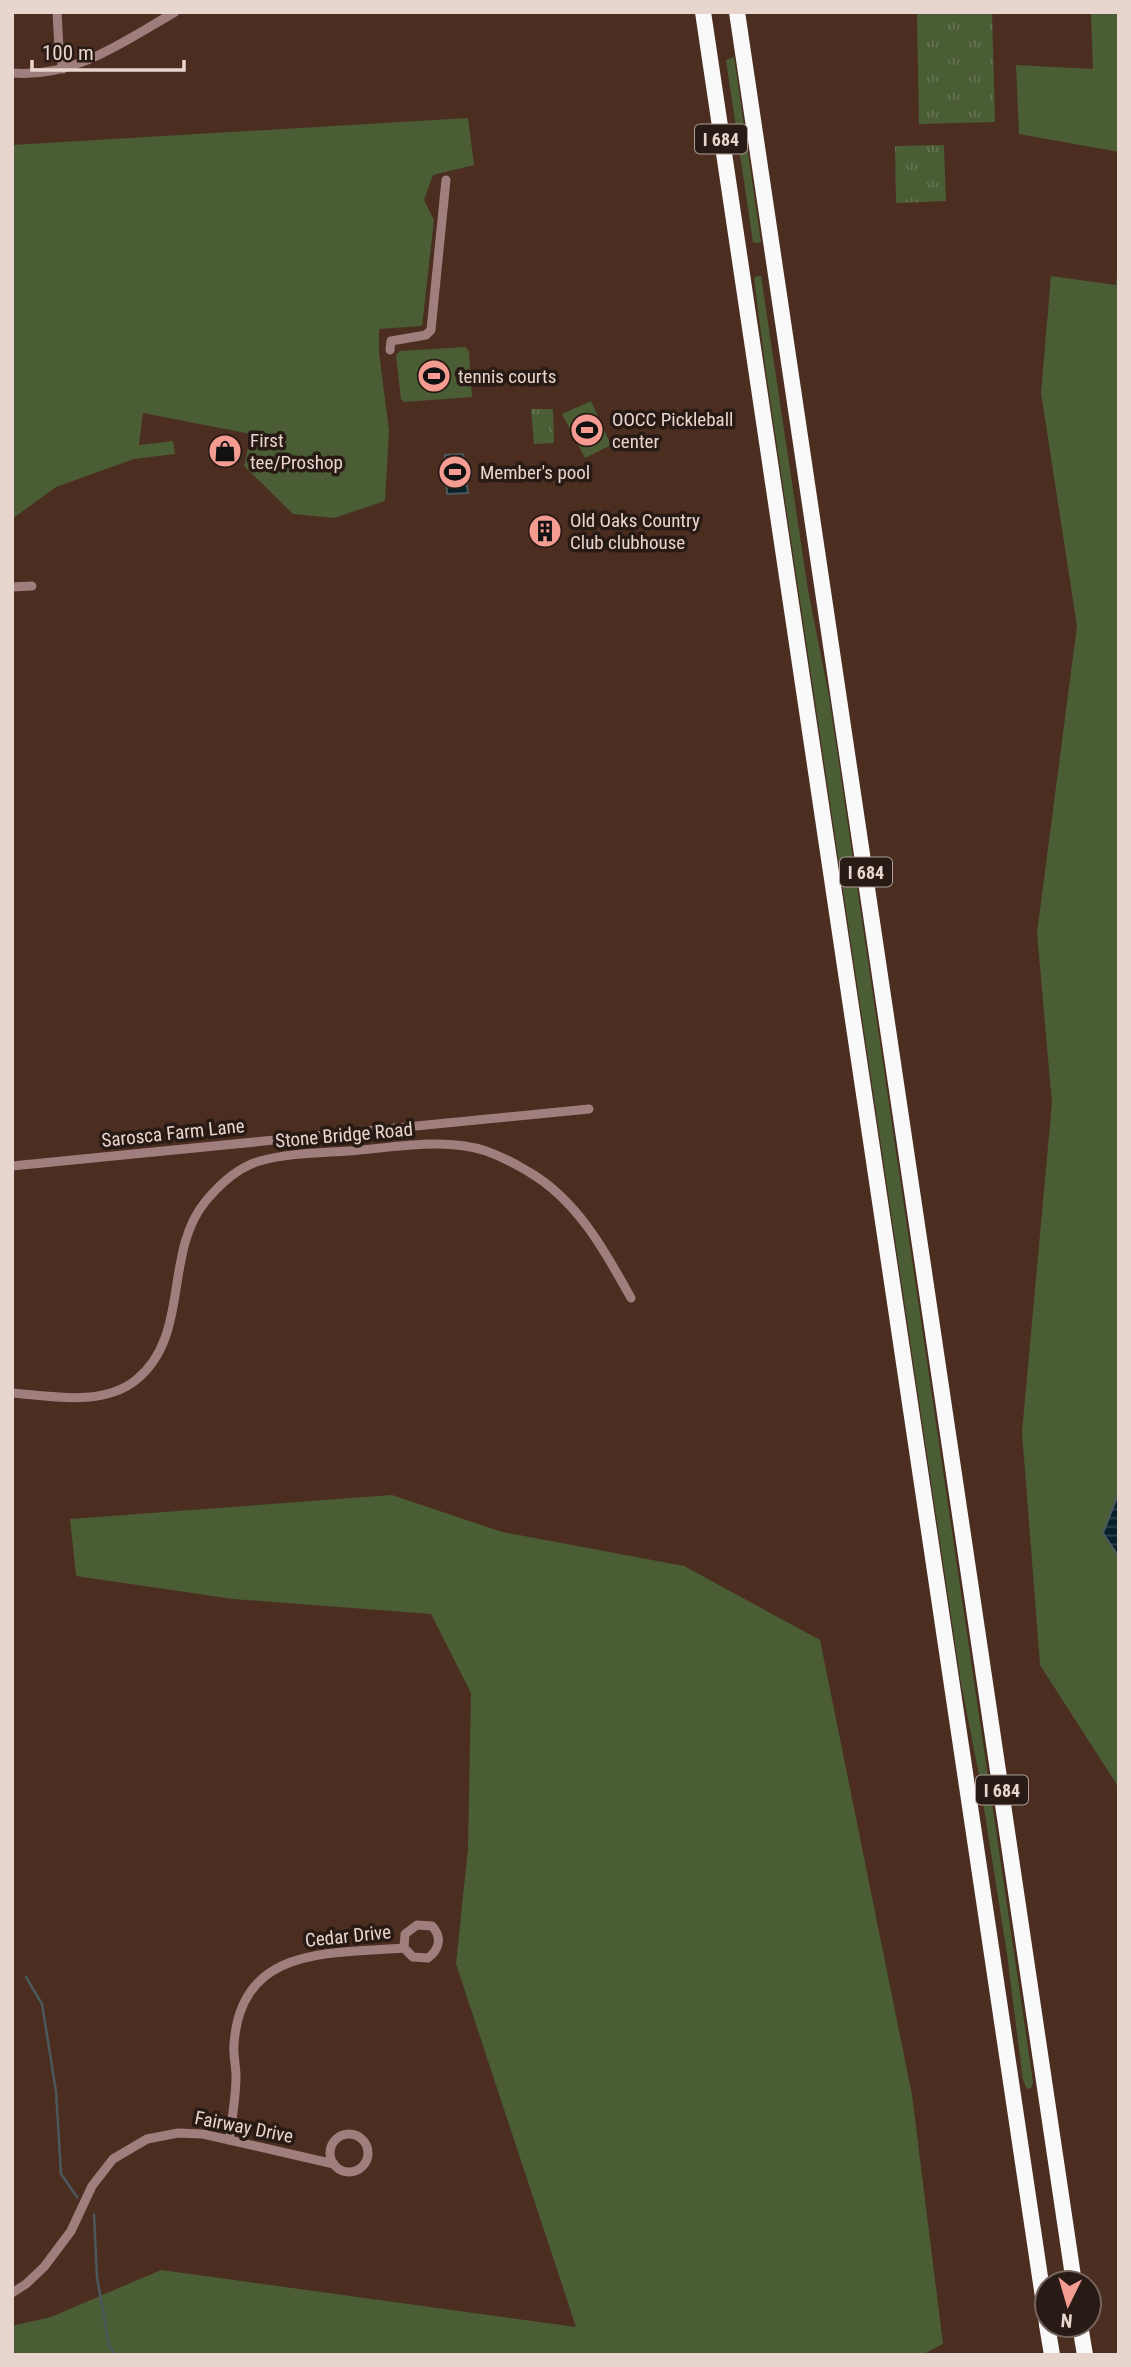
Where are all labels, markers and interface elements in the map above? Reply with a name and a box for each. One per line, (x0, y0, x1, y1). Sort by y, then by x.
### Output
scale bar (32, 28, 184, 72)
text: 100 m (42, 41, 94, 65)
road number: I 684 (695, 124, 747, 154)
sports icon: tennis courts (415, 357, 453, 395)
place label: tennis courts (458, 365, 556, 388)
place label: OOCC Pickleball center (612, 408, 733, 453)
sports icon: OOCC Pickleball center (568, 411, 606, 449)
place label: First tee/Proshop (250, 429, 343, 474)
shop icon: First tee/Proshop (206, 432, 244, 470)
sports icon: Member's pool (436, 453, 474, 491)
place label: Member's pool (480, 461, 590, 484)
place label: Old Oaks Country Club clubhouse (570, 509, 700, 554)
building icon: Old Oaks Country Club clubhouse (526, 512, 564, 550)
road number: I 684 (840, 858, 892, 886)
street label: Sarosca Farm Lane (100, 1114, 246, 1152)
street label: Stone Bridge Road (274, 1118, 414, 1152)
road number: I 684 (976, 1776, 1028, 1804)
street label: Cedar Drive (304, 1920, 392, 1952)
street label: Fairway Drive (193, 2106, 295, 2148)
north arrow (1033, 2269, 1103, 2339)
text: N (1060, 2308, 1073, 2332)

